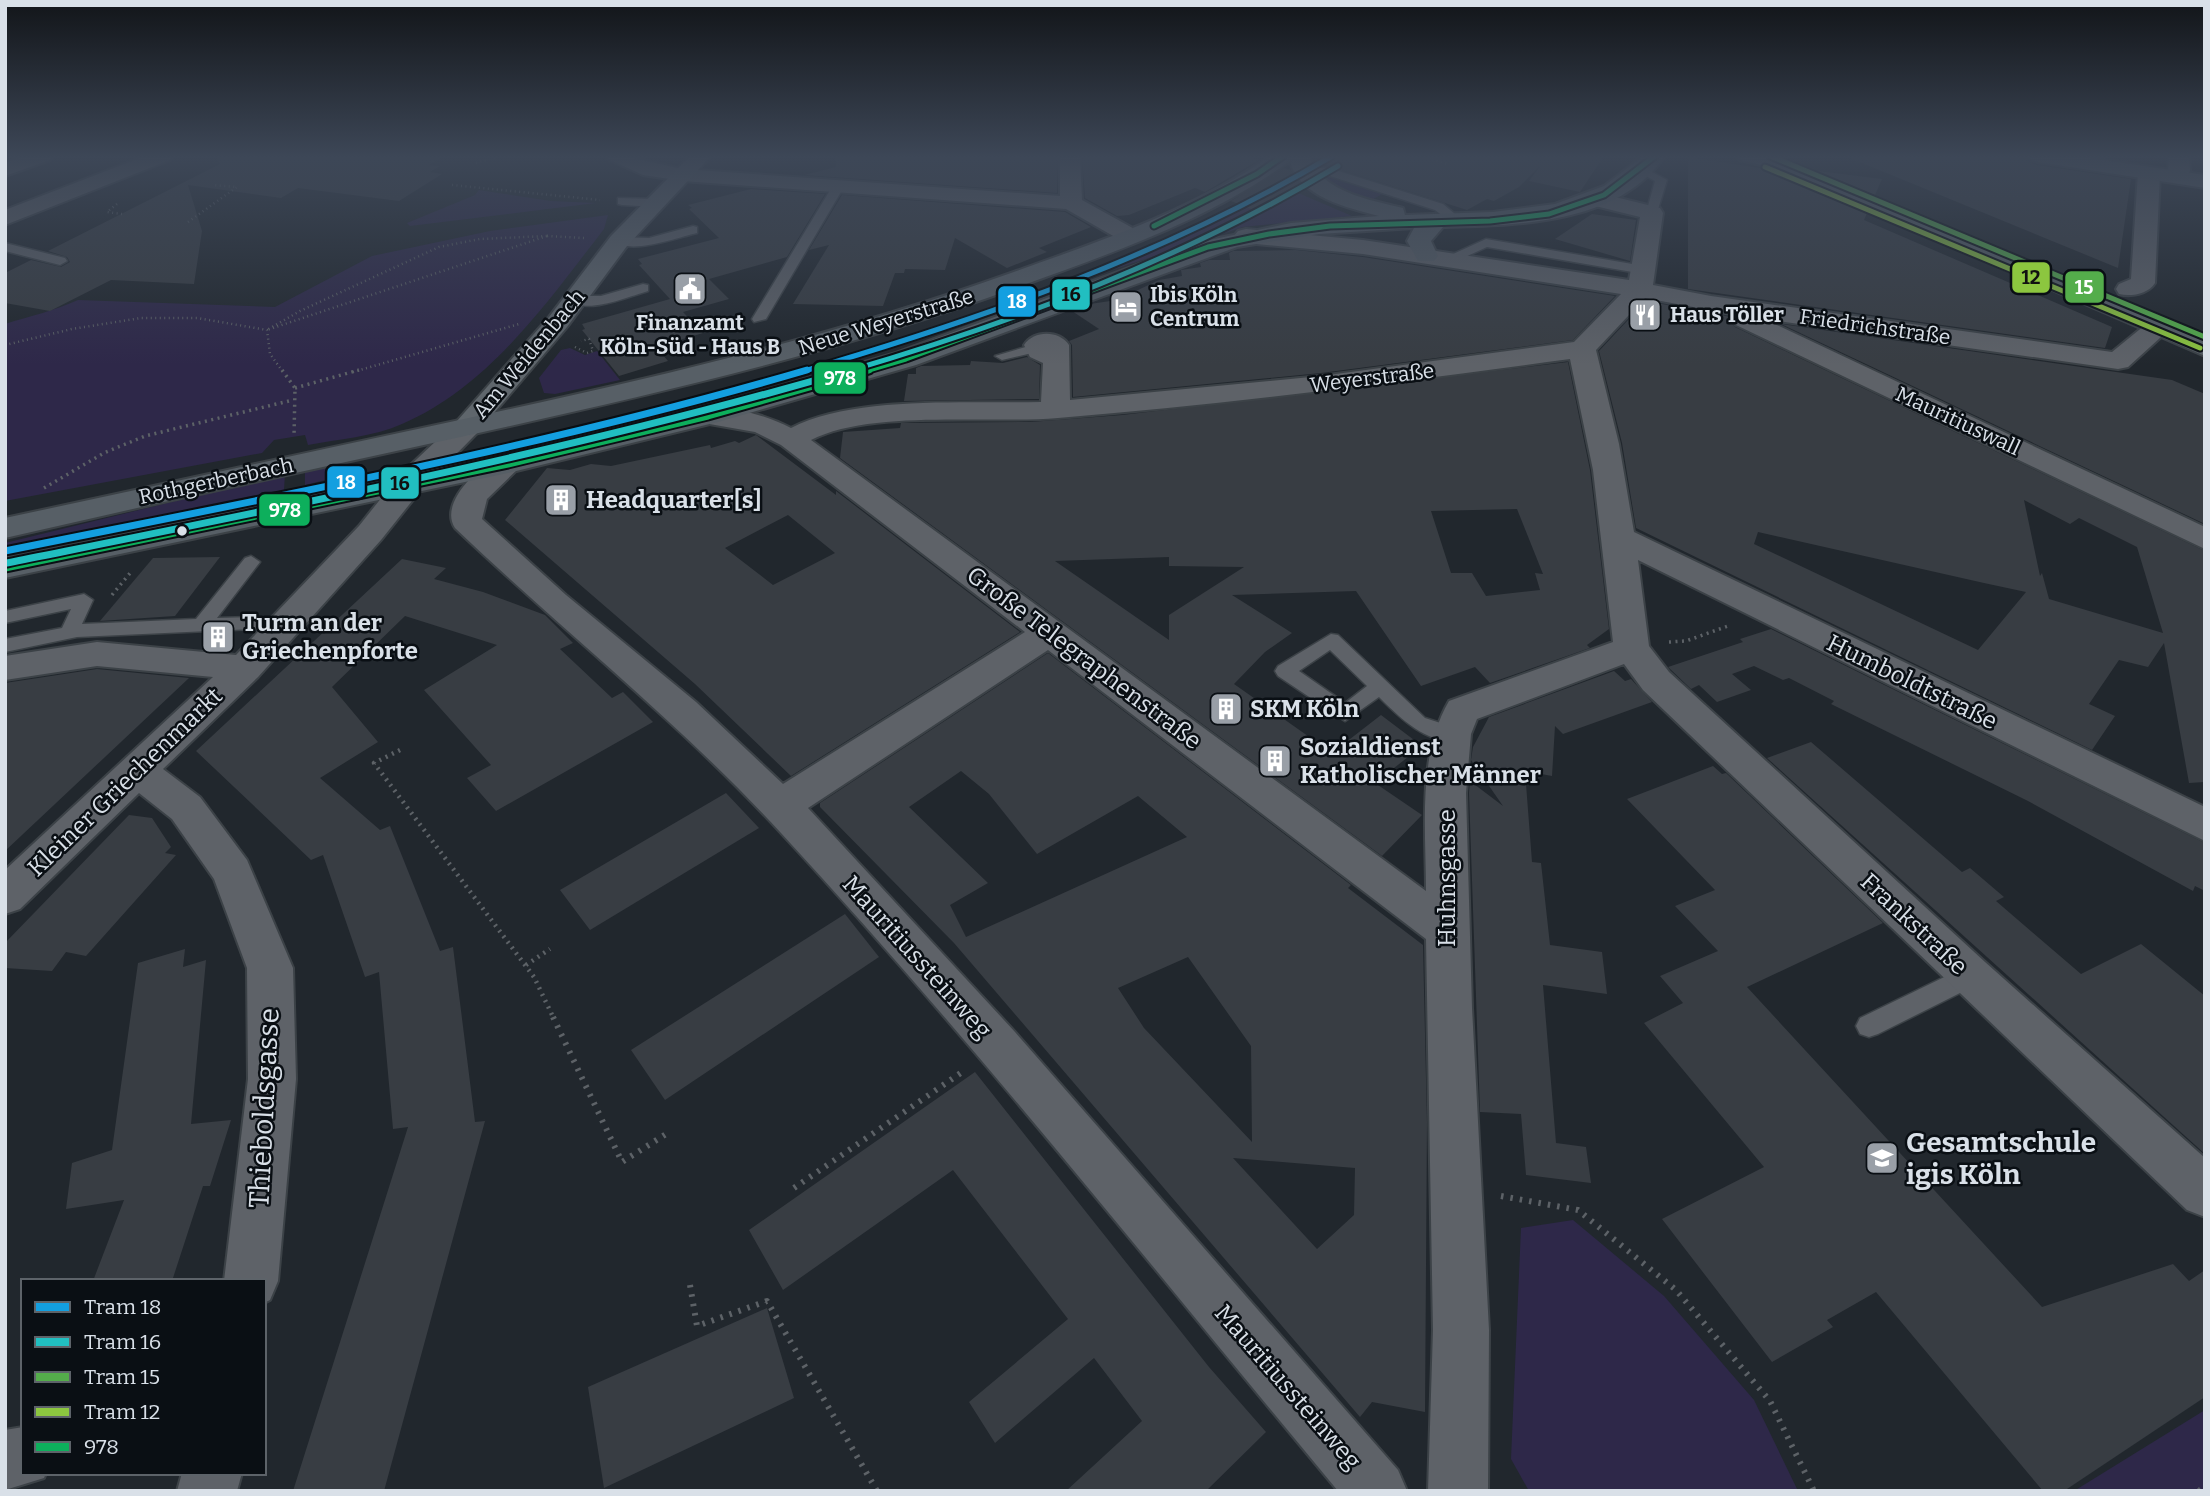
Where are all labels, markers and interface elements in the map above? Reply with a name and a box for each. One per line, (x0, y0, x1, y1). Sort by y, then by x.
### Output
line badge: 12 (2011, 261, 2051, 294)
text: 12 (2022, 266, 2041, 289)
public building icon: Finanzamt Köln-Süd - Haus B (671, 270, 709, 308)
line badge: 15 (2064, 270, 2105, 304)
text: 15 (2075, 276, 2093, 299)
line badge: 16 (1051, 278, 1091, 311)
place label: Ibis Köln Centrum (1150, 282, 1239, 332)
street label: Neue Weyerstraße (796, 283, 976, 361)
text: 16 (1061, 283, 1081, 306)
street label: Am Weidenbach (467, 284, 591, 424)
line badge: 18 (997, 285, 1037, 318)
hotel icon: Ibis Köln Centrum (1107, 288, 1145, 326)
text: 18 (1007, 290, 1027, 313)
restaurant icon: Haus Töller (1626, 296, 1664, 334)
place label: Haus Töller (1670, 302, 1784, 328)
street label: Friedrichstraße (1798, 304, 1952, 350)
place label: Finanzamt Köln-Süd - Haus B (600, 310, 780, 360)
street label: Weyerstraße (1308, 357, 1436, 399)
line badge: 978 (813, 361, 867, 395)
text: 978 (824, 367, 856, 390)
street label: Mauritiuswall (1891, 381, 2025, 461)
street label: Rothgerberbach (136, 452, 296, 510)
line badge: 18 (326, 465, 366, 499)
line badge: 16 (380, 466, 420, 500)
text: 18 (336, 471, 356, 494)
text: 16 (390, 472, 410, 495)
building icon: Headquarter[s] (542, 481, 580, 519)
place label: Headquarter[s] (586, 486, 762, 514)
line badge: 978 (258, 493, 311, 527)
text: 978 (269, 499, 301, 522)
unlabelled marker (175, 524, 189, 538)
street label: Große Telegraphenstraße (961, 561, 1207, 755)
place label: Turm an der Griechenpforte (242, 609, 418, 665)
building icon: Turm an der Griechenpforte (199, 618, 237, 656)
street label: Humboldtstraße (1822, 629, 2002, 735)
street label: Kleiner Griechenmarkt (22, 682, 228, 882)
building icon: SKM Köln (1207, 690, 1245, 728)
place label: SKM Köln (1250, 695, 1360, 723)
place label: Sozialdienst Katholischer Männer (1300, 733, 1541, 789)
building icon: Sozialdienst Katholischer Männer (1256, 742, 1294, 780)
street label: Huhnsgasse (1433, 809, 1461, 947)
street label: Frankstraße (1855, 867, 1973, 981)
street label: Mauritiussteinweg (837, 870, 997, 1044)
street label: Thieboldsgasse (242, 1007, 286, 1209)
place label: Gesamtschule igis Köln (1906, 1126, 2096, 1191)
school or university icon: Gesamtschule igis Köln (1863, 1139, 1901, 1177)
legend (21, 1279, 266, 1475)
text: Tram 18 (84, 1294, 161, 1320)
street label: Mauritiussteinweg (1209, 1299, 1367, 1475)
text: Tram 16 (84, 1329, 161, 1355)
text: Tram 15 (84, 1364, 160, 1390)
text: Tram 12 (84, 1399, 160, 1425)
text: 978 (84, 1434, 119, 1460)

